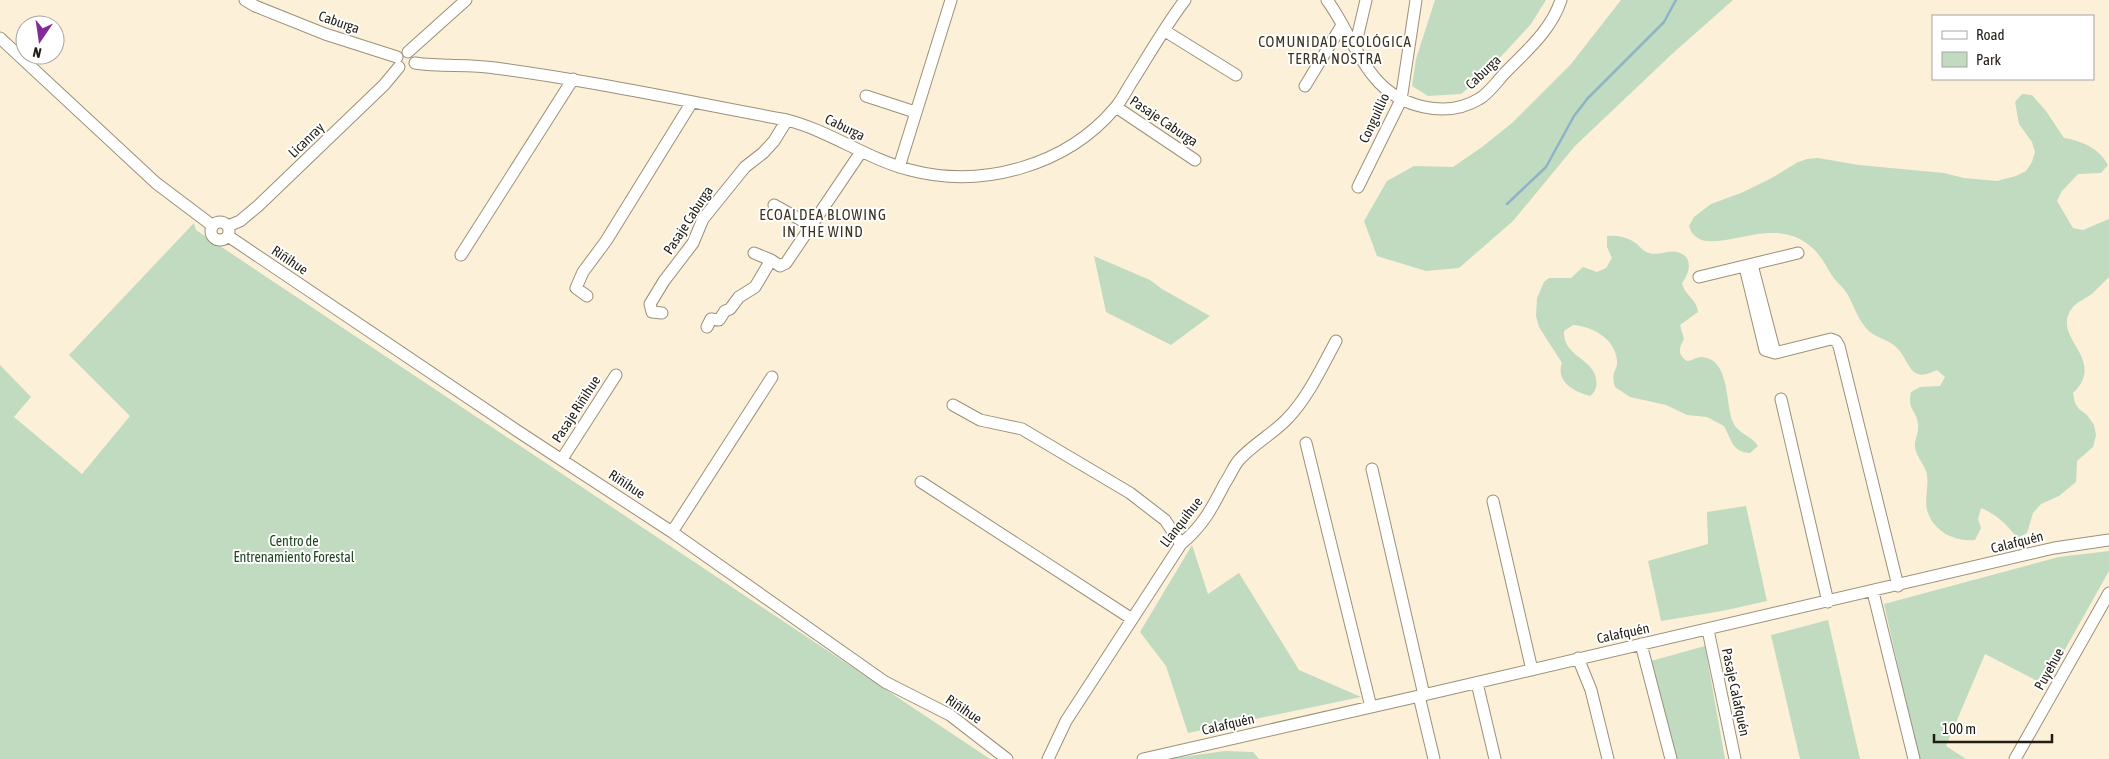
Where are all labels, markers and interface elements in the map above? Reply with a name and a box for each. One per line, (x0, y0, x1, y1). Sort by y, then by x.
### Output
street label: Caburga (316, 8, 362, 36)
north arrow (15, 15, 65, 65)
legend (1932, 15, 2094, 80)
text: Road (1976, 26, 2005, 43)
district label: COMUNIDAD ECOLÓGICA TERRA NOSTRA (1258, 33, 1412, 67)
text: N (31, 44, 43, 61)
text: Park (1976, 51, 2001, 68)
street label: Caburga (1462, 52, 1504, 92)
street label: Conguillio (1356, 91, 1392, 145)
street label: Pasaje Caburga (1127, 92, 1201, 150)
street label: Caburga (823, 111, 867, 143)
street label: Licanray (285, 119, 327, 161)
street label: Pasaje Caburga (660, 183, 716, 257)
district label: ECOALDEA BLOWING IN THE WIND (759, 206, 887, 240)
street label: Riñihue (269, 242, 311, 278)
street label: Pasaje Riñihue (549, 373, 603, 445)
street label: Riñihue (606, 466, 648, 502)
street label: Llanquihue (1157, 494, 1205, 550)
street label: Calafquén (1989, 528, 2045, 556)
park label: Centro de Entrenamiento Forestal (233, 533, 355, 565)
street label: Calafquén (1595, 620, 1651, 646)
street label: Puyehue (2031, 645, 2067, 693)
street label: Pasaje Calafquén (1719, 647, 1753, 737)
street label: Riñihue (943, 691, 985, 727)
street label: Calafquén (1200, 710, 1256, 738)
scale bar (1934, 712, 2052, 744)
text: 100 m (1942, 720, 1976, 737)

